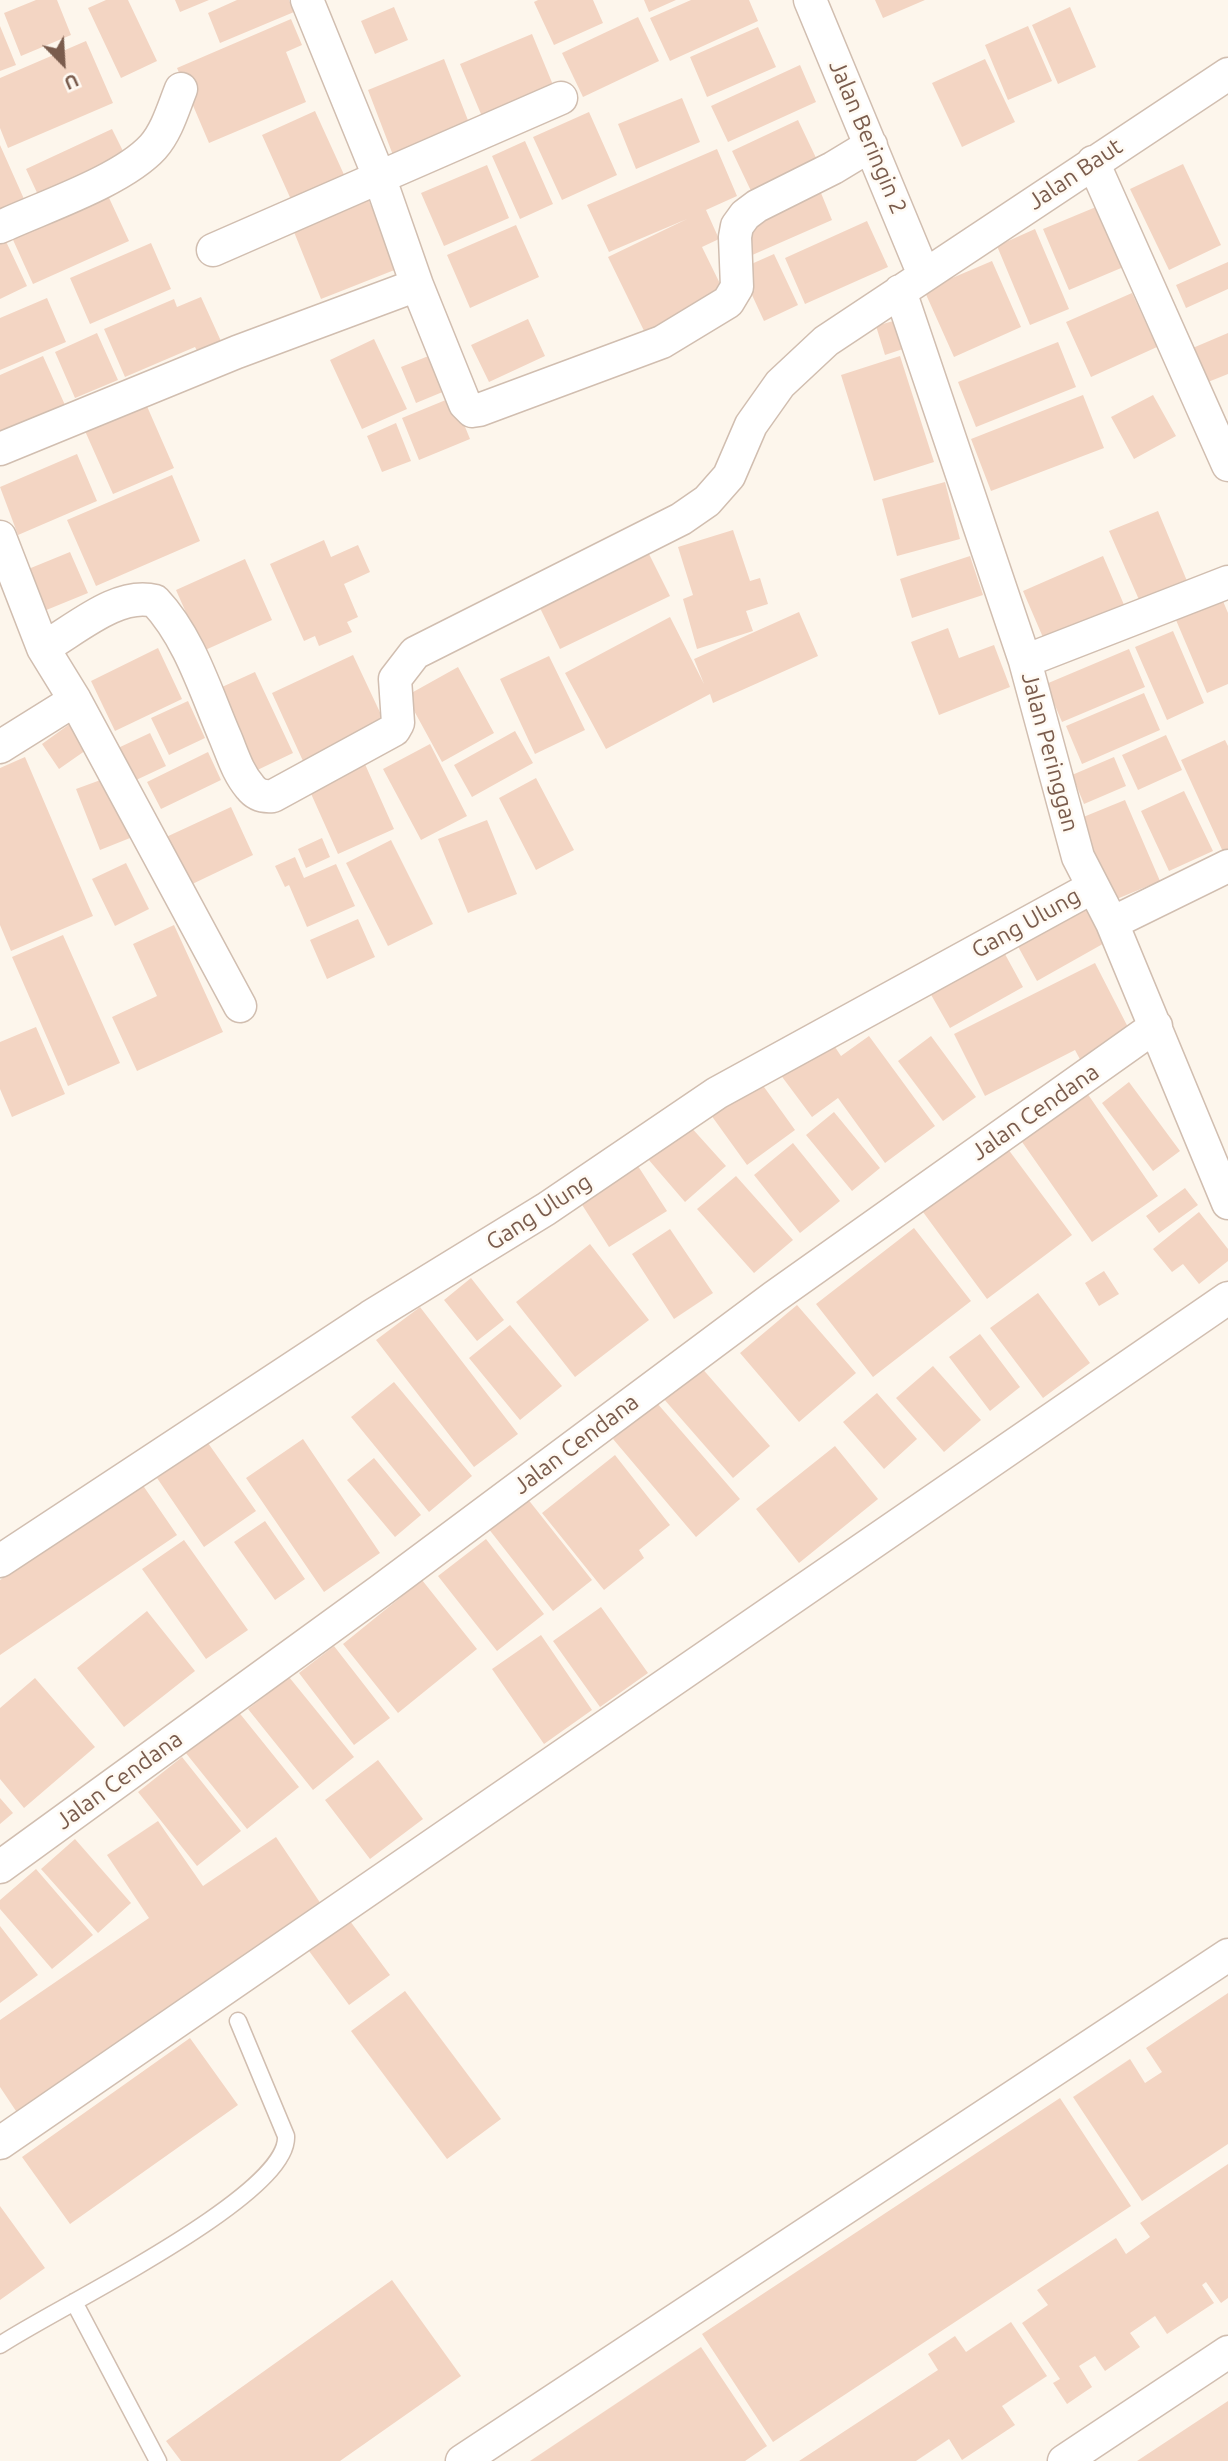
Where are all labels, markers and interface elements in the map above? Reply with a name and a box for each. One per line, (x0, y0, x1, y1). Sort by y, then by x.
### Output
north arrow (28, 28, 98, 98)
street label: Jalan Beringin 2 (823, 56, 913, 218)
text: U (61, 69, 82, 95)
street label: Jalan Baut (1023, 132, 1127, 216)
street label: Jalan Peringgan (1015, 669, 1085, 835)
street label: Gang Ulung (967, 882, 1085, 964)
street label: Jalan Cendana (966, 1058, 1104, 1166)
street label: Gang Ulung (481, 1168, 597, 1256)
street label: Jalan Cendana (508, 1388, 644, 1500)
street label: Jalan Cendana (50, 1725, 188, 1835)

